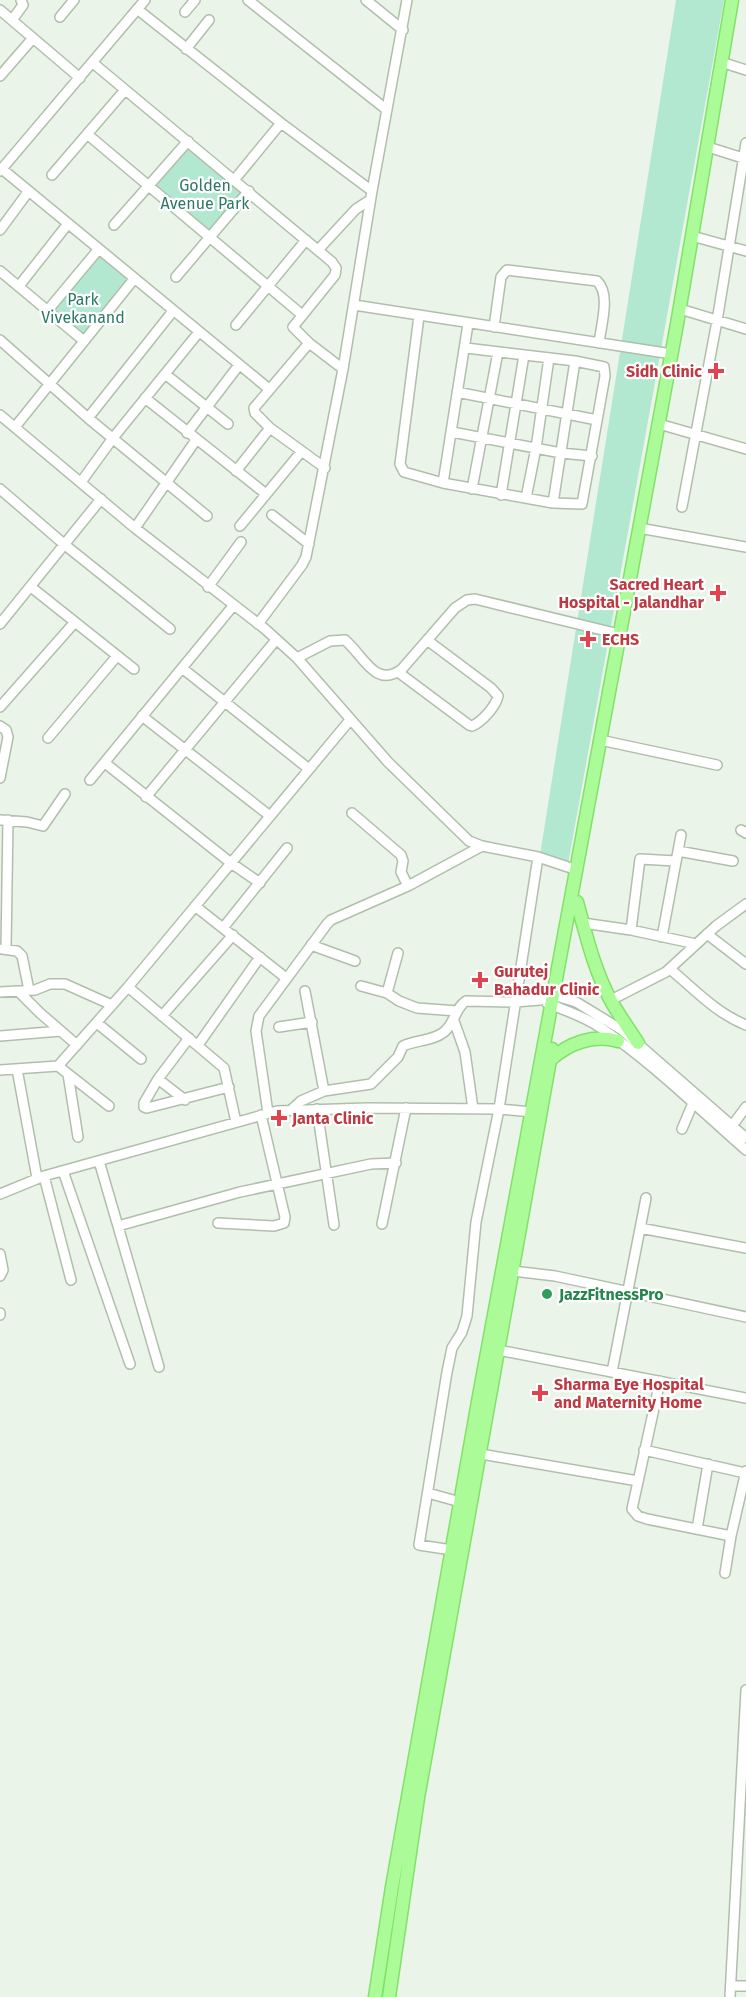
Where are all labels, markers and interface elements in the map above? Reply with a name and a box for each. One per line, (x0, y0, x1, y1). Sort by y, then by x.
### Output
park label: Golden Avenue Park (161, 176, 250, 213)
park label: Park Vivekanand (41, 290, 125, 327)
place label: Sidh Clinic (626, 362, 702, 381)
marker: Sidh Clinic (707, 362, 725, 380)
place label: Sacred Heart Hospital - Jalandhar (558, 575, 705, 612)
marker: Sacred Heart Hospital - Jalandhar (709, 584, 727, 602)
marker: ECHS (579, 630, 597, 648)
place label: ECHS (602, 630, 639, 649)
place label: Gurutej Bahadur Clinic (494, 962, 600, 999)
marker: Gurutej Bahadur Clinic (471, 971, 489, 989)
marker: Janta Clinic (270, 1109, 288, 1127)
place label: Janta Clinic (291, 1109, 374, 1128)
place label: JazzFitnessPro (558, 1285, 664, 1304)
marker: JazzFitnessPro (540, 1287, 554, 1301)
place label: Sharma Eye Hospital and Maternity Home (554, 1375, 704, 1412)
marker: Sharma Eye Hospital and Maternity Home (531, 1384, 549, 1402)

